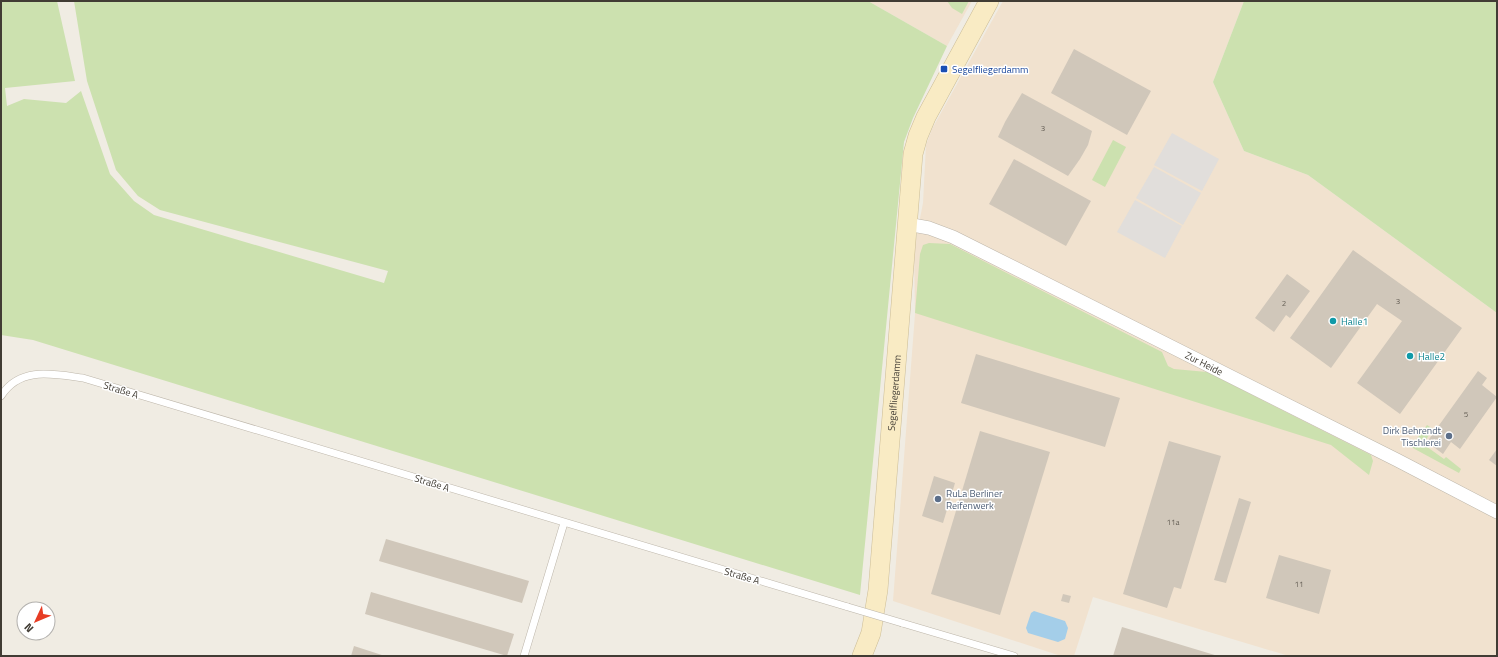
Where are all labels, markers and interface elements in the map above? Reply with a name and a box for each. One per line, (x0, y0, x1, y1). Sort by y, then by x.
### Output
place label: Segelfliegerdamm (952, 62, 1028, 77)
marker: Segelfliegerdamm (939, 64, 949, 74)
house number: 3 (1041, 122, 1045, 134)
house number: 3 (1396, 295, 1400, 307)
house number: 2 (1282, 297, 1286, 309)
place label: Halle1 (1341, 314, 1368, 329)
marker: Halle1 (1328, 316, 1338, 326)
street label: Zur Heide (1183, 347, 1226, 379)
place label: Halle2 (1418, 349, 1445, 364)
marker: Halle2 (1405, 351, 1415, 361)
street label: Segelfliegerdamm (883, 354, 904, 432)
street label: Straße A (101, 378, 141, 402)
house number: 5 (1464, 408, 1469, 420)
place label: Dirk Behrendt Tischlerei (1383, 423, 1441, 450)
marker: Dirk Behrendt Tischlerei (1444, 431, 1454, 441)
street label: Straße A (412, 471, 452, 495)
place label: RuLa Berliner Reifenwerk (946, 486, 1003, 513)
marker: RuLa Berliner Reifenwerk (933, 494, 943, 504)
house number: 11a (1167, 516, 1179, 528)
street label: Straße A (723, 564, 762, 588)
house number: 11 (1295, 578, 1303, 590)
north arrow (16, 601, 56, 641)
text: N (20, 620, 37, 636)

